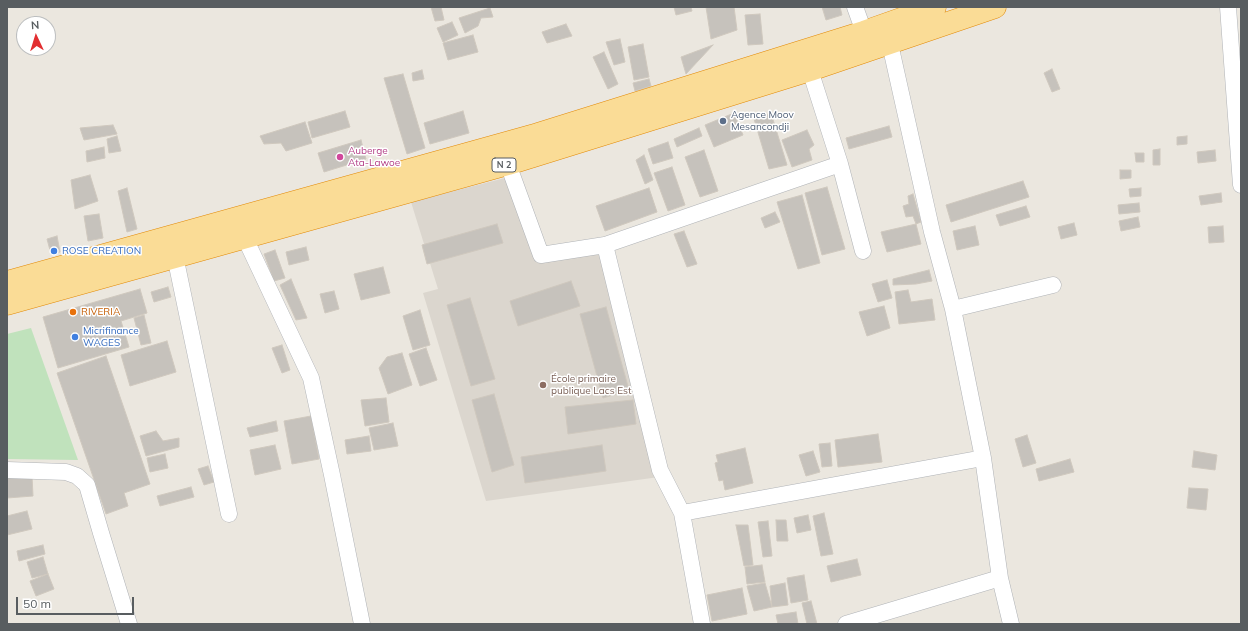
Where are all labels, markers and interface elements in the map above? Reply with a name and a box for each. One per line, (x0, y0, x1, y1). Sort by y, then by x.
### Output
north arrow (16, 16, 56, 56)
text: N (31, 18, 40, 32)
place label: Agence Moov Mesancondji (731, 109, 794, 132)
marker: Agence Moov Mesancondji (718, 116, 728, 126)
place label: Auberge Ata-Lawoe (348, 145, 400, 168)
marker: Auberge Ata-Lawoe (335, 152, 345, 162)
road number: N 2 (492, 158, 516, 172)
place label: ROSE CREATION (62, 245, 141, 257)
marker: ROSE CREATION (49, 246, 59, 256)
place label: RIVERIA (81, 306, 120, 318)
marker: RIVERIA (68, 307, 78, 317)
place label: Micrifinance WAGES (83, 325, 139, 348)
marker: Micrifinance WAGES (70, 332, 80, 342)
place label: École primaire publique Lacs Est (551, 373, 632, 396)
marker: École primaire publique Lacs Est (538, 380, 548, 390)
scale bar (18, 589, 136, 615)
text: 50 m (23, 596, 51, 611)

